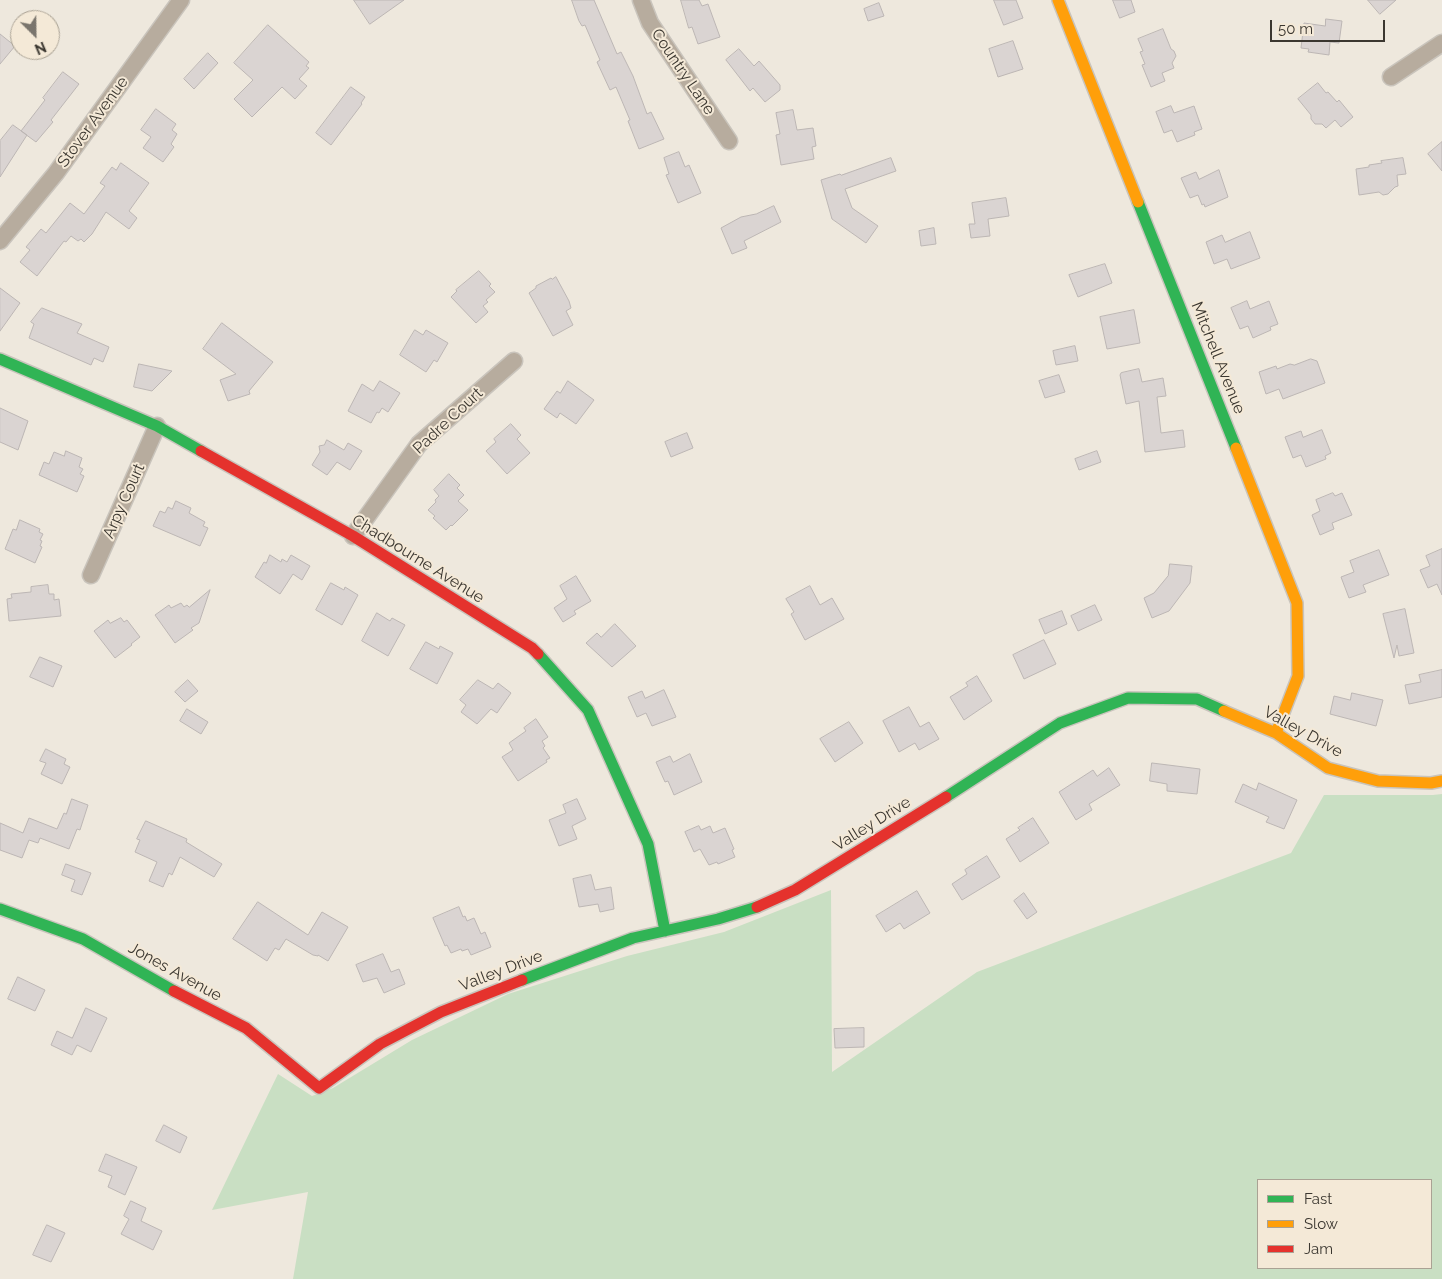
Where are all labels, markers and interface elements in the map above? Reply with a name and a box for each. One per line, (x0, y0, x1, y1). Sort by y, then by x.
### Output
north arrow (10, 10, 60, 60)
scale bar (1272, 10, 1387, 42)
text: 50 m (1278, 20, 1313, 38)
street label: Country Lane (647, 25, 719, 119)
text: N (32, 38, 49, 57)
street label: Stover Avenue (54, 73, 132, 171)
street label: Mitchell Avenue (1187, 299, 1249, 417)
street label: Padre Court (409, 384, 487, 458)
street label: Arpy Court (99, 461, 149, 541)
street label: Chadbourne Avenue (348, 510, 488, 608)
street label: Valley Drive (1260, 702, 1346, 762)
street label: Valley Drive (830, 793, 914, 855)
street label: Jones Avenue (125, 938, 225, 1006)
street label: Valley Drive (457, 946, 545, 996)
legend (1257, 1179, 1432, 1269)
text: Fast (1304, 1190, 1332, 1208)
text: Slow (1304, 1215, 1338, 1233)
text: Jam (1304, 1240, 1333, 1258)

